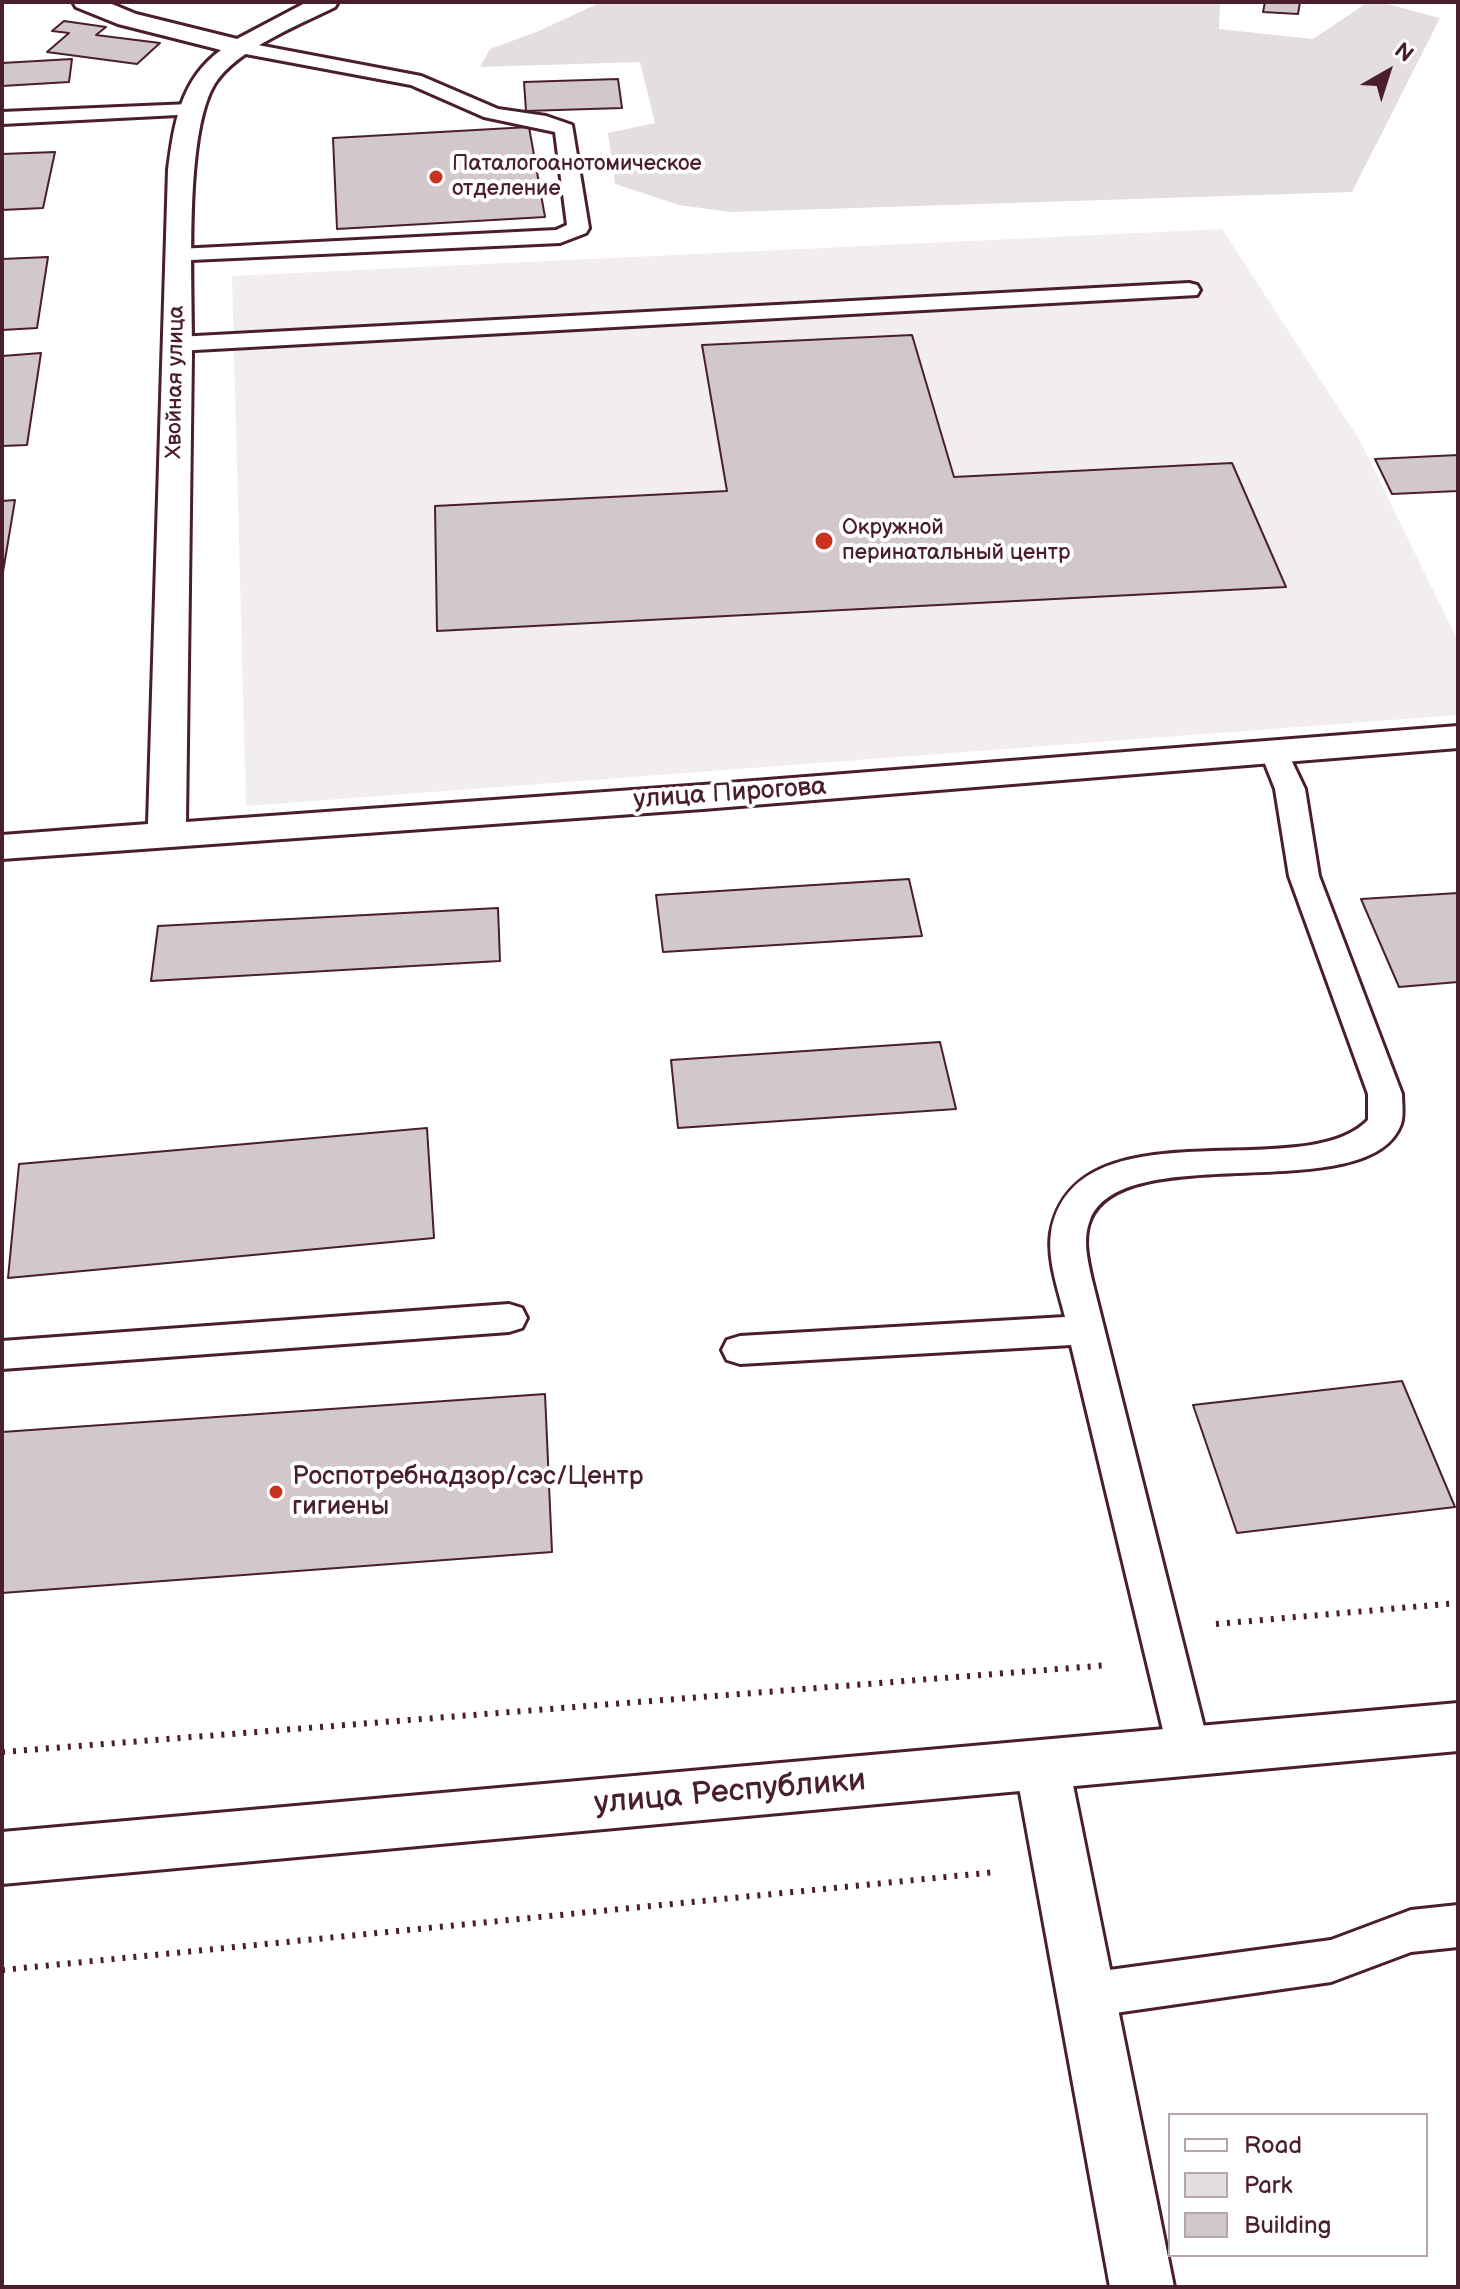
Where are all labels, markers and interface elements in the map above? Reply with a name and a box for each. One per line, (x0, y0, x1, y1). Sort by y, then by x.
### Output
north arrow (1348, 32, 1428, 112)
text: N (1388, 37, 1418, 69)
place label: Паталогоанотомическое отделение (452, 151, 702, 202)
marker: Паталогоанотомическое отделение (427, 168, 445, 186)
street label: Хвойная улица (161, 305, 191, 459)
place label: Окружной перинатальный центр (842, 515, 1070, 566)
marker: Окружной перинатальный центр (813, 530, 835, 552)
street label: улица Пирогова (633, 772, 827, 816)
place label: Роспотребнадзор/сэс/Центр гигиены (292, 1461, 643, 1522)
marker: Роспотребнадзор/сэс/Центр гигиены (267, 1483, 285, 1501)
street label: улица Республики (593, 1762, 867, 1824)
legend (1168, 2113, 1428, 2257)
text: Road (1244, 2131, 1302, 2160)
text: Park (1244, 2171, 1292, 2200)
text: Building (1244, 2211, 1331, 2240)

